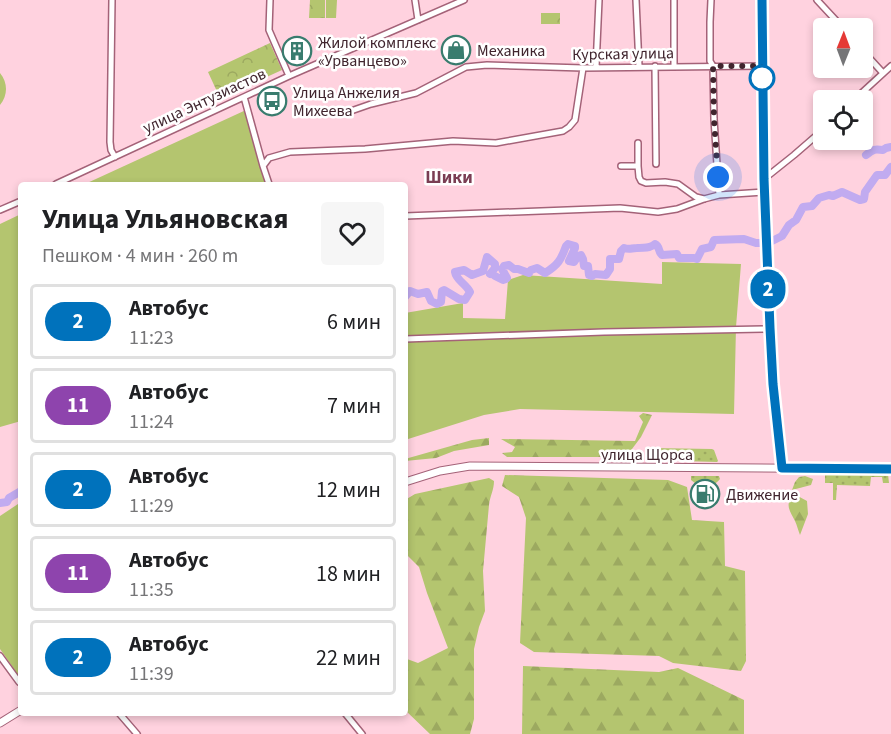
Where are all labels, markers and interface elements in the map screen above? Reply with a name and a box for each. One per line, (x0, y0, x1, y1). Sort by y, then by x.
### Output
north arrow (813, 18, 873, 78)
map controls (813, 18, 873, 150)
place label: Жилой комплекс «Урванцево» (318, 32, 436, 72)
shop icon: Механика (440, 34, 472, 66)
building icon: Жилой комплекс «Урванцево» (281, 35, 313, 67)
place label: Механика (477, 40, 545, 62)
street label: Курская улица (572, 42, 674, 66)
street label: улица Энтузиастов (139, 63, 270, 139)
unlabelled marker (749, 65, 775, 91)
place label: Улица Анжелия Михеева (293, 82, 400, 122)
bus stop icon: Улица Анжелия Михеева (256, 85, 288, 117)
button: locate (813, 90, 873, 150)
your location (703, 162, 733, 192)
district label: Шики (425, 165, 473, 190)
text: Улица Ульяновская (42, 199, 289, 239)
button: heart (321, 202, 384, 265)
text: Пешком · 4 мин · 260 m (42, 242, 238, 270)
line badge: 2 (748, 270, 788, 308)
text: 2 (762, 274, 774, 304)
text: Автобус (129, 292, 209, 324)
text: 2 (72, 306, 84, 336)
text: 6 мин (327, 306, 381, 338)
text: 11:23 (129, 324, 174, 352)
text: Автобус (129, 376, 209, 408)
text: 11 (67, 390, 89, 420)
text: 7 мин (327, 390, 381, 422)
text: 11:24 (129, 408, 174, 436)
street label: улица Щорса (601, 444, 693, 466)
text: Автобус (129, 460, 209, 492)
text: 2 (72, 474, 84, 504)
text: 12 мин (316, 474, 381, 506)
fuel station icon: Движение (689, 478, 721, 510)
place label: Движение (726, 484, 798, 506)
text: 11:29 (129, 492, 174, 520)
text: Автобус (129, 544, 209, 576)
text: 11 (67, 558, 89, 588)
text: 18 мин (316, 558, 381, 590)
text: 11:35 (129, 576, 174, 604)
text: Автобус (129, 628, 209, 660)
text: 2 (72, 642, 84, 672)
text: 22 мин (316, 642, 381, 674)
text: 11:39 (129, 660, 174, 688)

